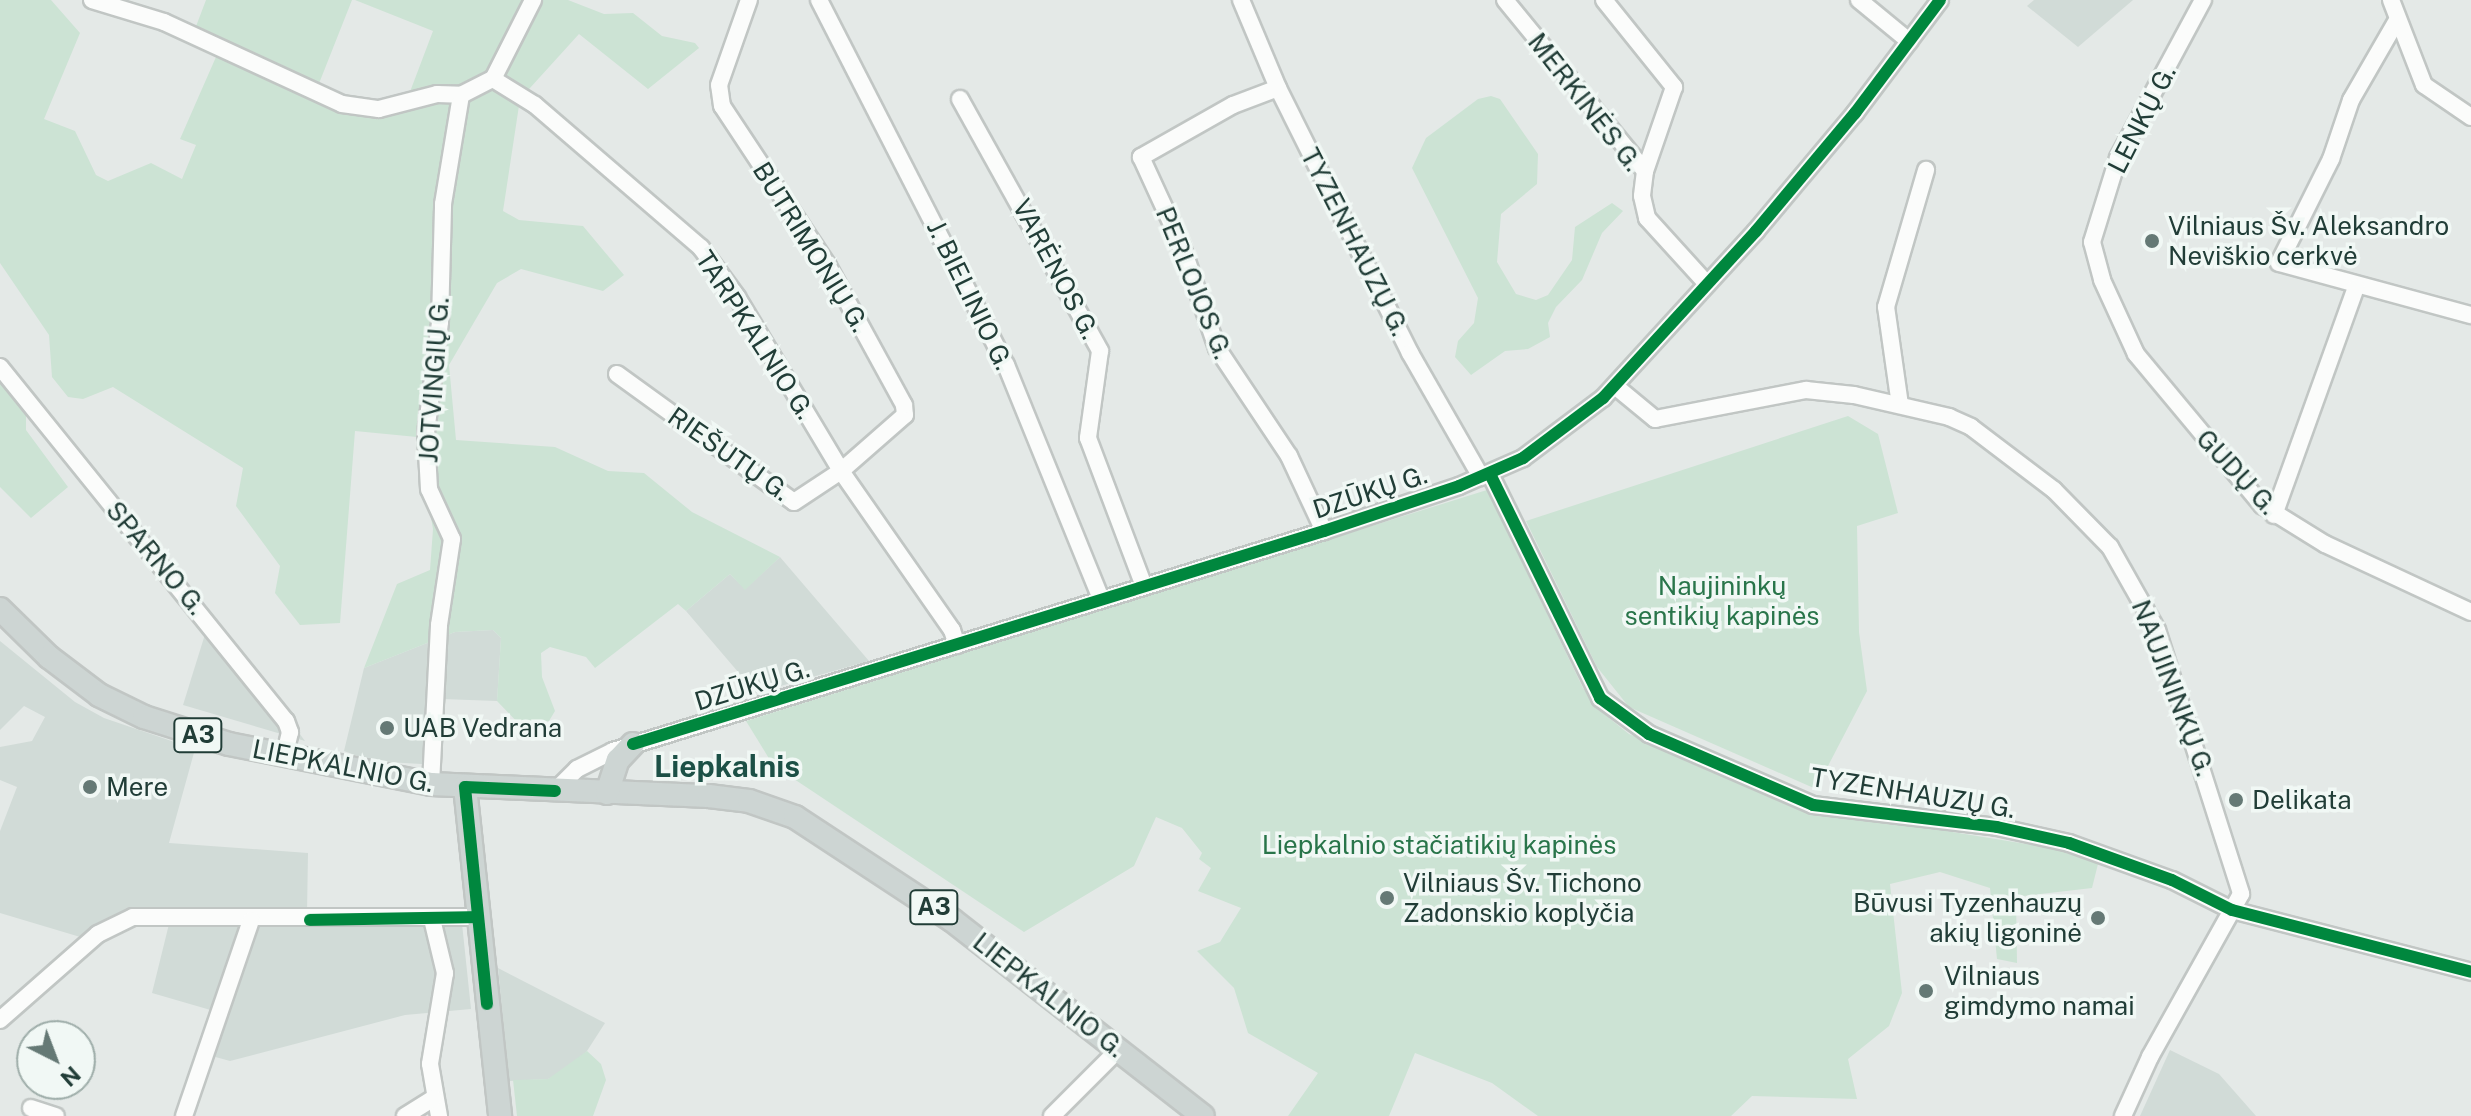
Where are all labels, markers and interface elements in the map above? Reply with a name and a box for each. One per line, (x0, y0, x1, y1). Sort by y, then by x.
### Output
street label: MERKINĖS G. (1521, 27, 1649, 177)
street label: LENKŲ G. (2101, 60, 2183, 178)
street label: TYZENHAUZŲ G. (1294, 143, 1416, 341)
street label: BUTRIMONIŲ G. (746, 156, 876, 338)
street label: VARĖNOS G. (1006, 194, 1106, 344)
street label: PERLOJOS G. (1149, 202, 1239, 364)
place label: Vilniaus Šv. Aleksandro Neviškio cerkvė (2168, 210, 2449, 272)
street label: J. BIELINIO G. (920, 215, 1020, 375)
marker: Vilniaus Šv. Aleksandro Neviškio cerkvė (2143, 232, 2161, 250)
street label: TARPKALNIO G. (689, 245, 821, 425)
street label: JOTVINGIŲ G. (413, 296, 455, 464)
street label: RIEŠUTŲ G. (662, 401, 796, 507)
street label: GUDŲ G. (2190, 423, 2284, 521)
street label: DZŪKŲ G. (1309, 459, 1431, 525)
street label: SPARNO G. (100, 495, 212, 621)
park label: Naujininkų sentikių kapinės (1624, 570, 1820, 632)
street label: NAUJININKŲ G. (2125, 596, 2221, 780)
street label: DZŪKŲ G. (691, 653, 813, 717)
place label: UAB Vedrana (403, 712, 563, 744)
road number: A3 (172, 715, 224, 755)
marker: UAB Vedrana (378, 719, 396, 737)
street label: LIEPKALNIO G. (250, 733, 436, 799)
district label: Liepkalnis (654, 748, 800, 784)
street label: TYZENHAUZŲ G. (1809, 761, 2017, 825)
place label: Mere (106, 771, 168, 803)
marker: Mere (81, 778, 99, 796)
place label: Delikata (2252, 784, 2352, 816)
marker: Delikata (2227, 791, 2245, 809)
park label: Liepkalnio stačiatikių kapinės (1262, 829, 1616, 861)
place label: Vilniaus Šv. Tichono Zadonskio koplyčia (1403, 867, 1642, 928)
road number: A3 (908, 887, 960, 927)
place label: Būvusi Tyzenhauzų akių ligoninė (1853, 887, 2082, 948)
marker: Vilniaus Šv. Tichono Zadonskio koplyčia (1378, 889, 1396, 907)
marker: Būvusi Tyzenhauzų akių ligoninė (2089, 909, 2107, 927)
street label: LIEPKALNIO G. (967, 926, 1131, 1064)
place label: Vilniaus gimdymo namai (1944, 960, 2135, 1022)
marker: Vilniaus gimdymo namai (1915, 980, 1937, 1002)
north arrow (16, 1020, 96, 1100)
text: N (56, 1061, 86, 1092)

